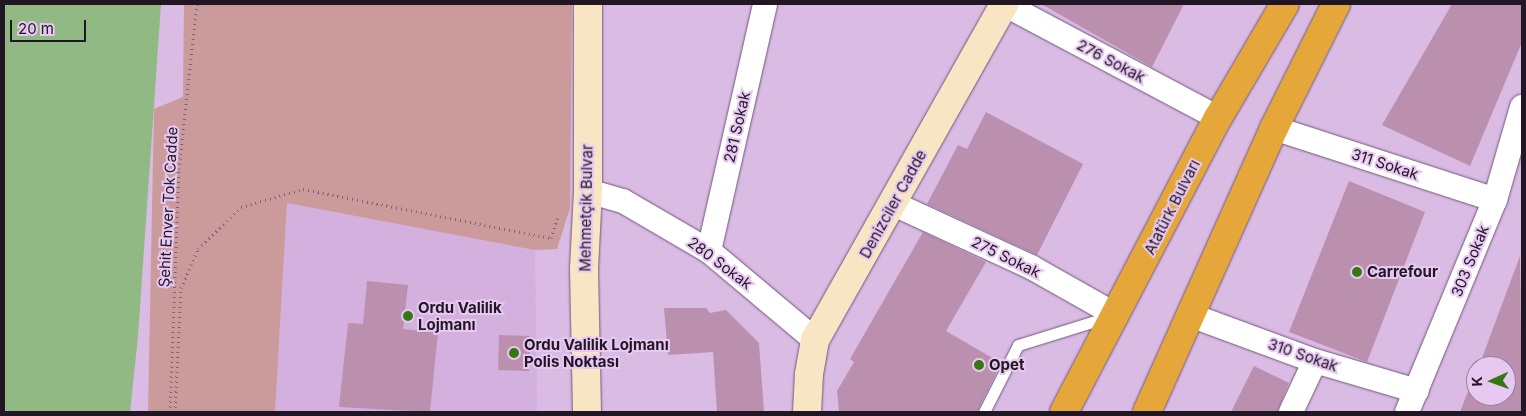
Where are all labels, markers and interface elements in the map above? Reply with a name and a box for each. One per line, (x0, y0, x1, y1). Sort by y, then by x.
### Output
scale bar (12, 10, 89, 42)
text: 20 m (18, 19, 54, 38)
street label: 276 Sokak (1074, 36, 1148, 86)
street label: 281 Sokak (720, 90, 754, 164)
street label: Şehit Enver Tok Cadde (155, 126, 181, 288)
street label: Mehmetçik Bulvar (576, 144, 596, 272)
street label: 311 Sokak (1349, 145, 1421, 183)
street label: Denizciler Cadde (856, 147, 930, 261)
street label: Atatürk Bulvarı (1140, 156, 1204, 258)
street label: 303 Sokak (1447, 223, 1493, 299)
street label: 280 Sokak (684, 233, 756, 293)
street label: 275 Sokak (969, 233, 1043, 281)
place label: Carrefour (1367, 263, 1438, 281)
marker: Carrefour (1351, 266, 1363, 278)
place label: Ordu Valilik Lojmanı (418, 298, 502, 333)
marker: Ordu Valilik Lojmanı (402, 310, 414, 322)
place label: Ordu Valilik Lojmanı Polis Noktası (524, 335, 669, 370)
street label: 310 Sokak (1266, 335, 1340, 375)
marker: Ordu Valilik Lojmanı Polis Noktası (508, 347, 520, 359)
place label: Opet (989, 356, 1024, 374)
north arrow (1466, 356, 1516, 406)
marker: Opet (973, 359, 985, 371)
text: K (1468, 376, 1485, 387)

